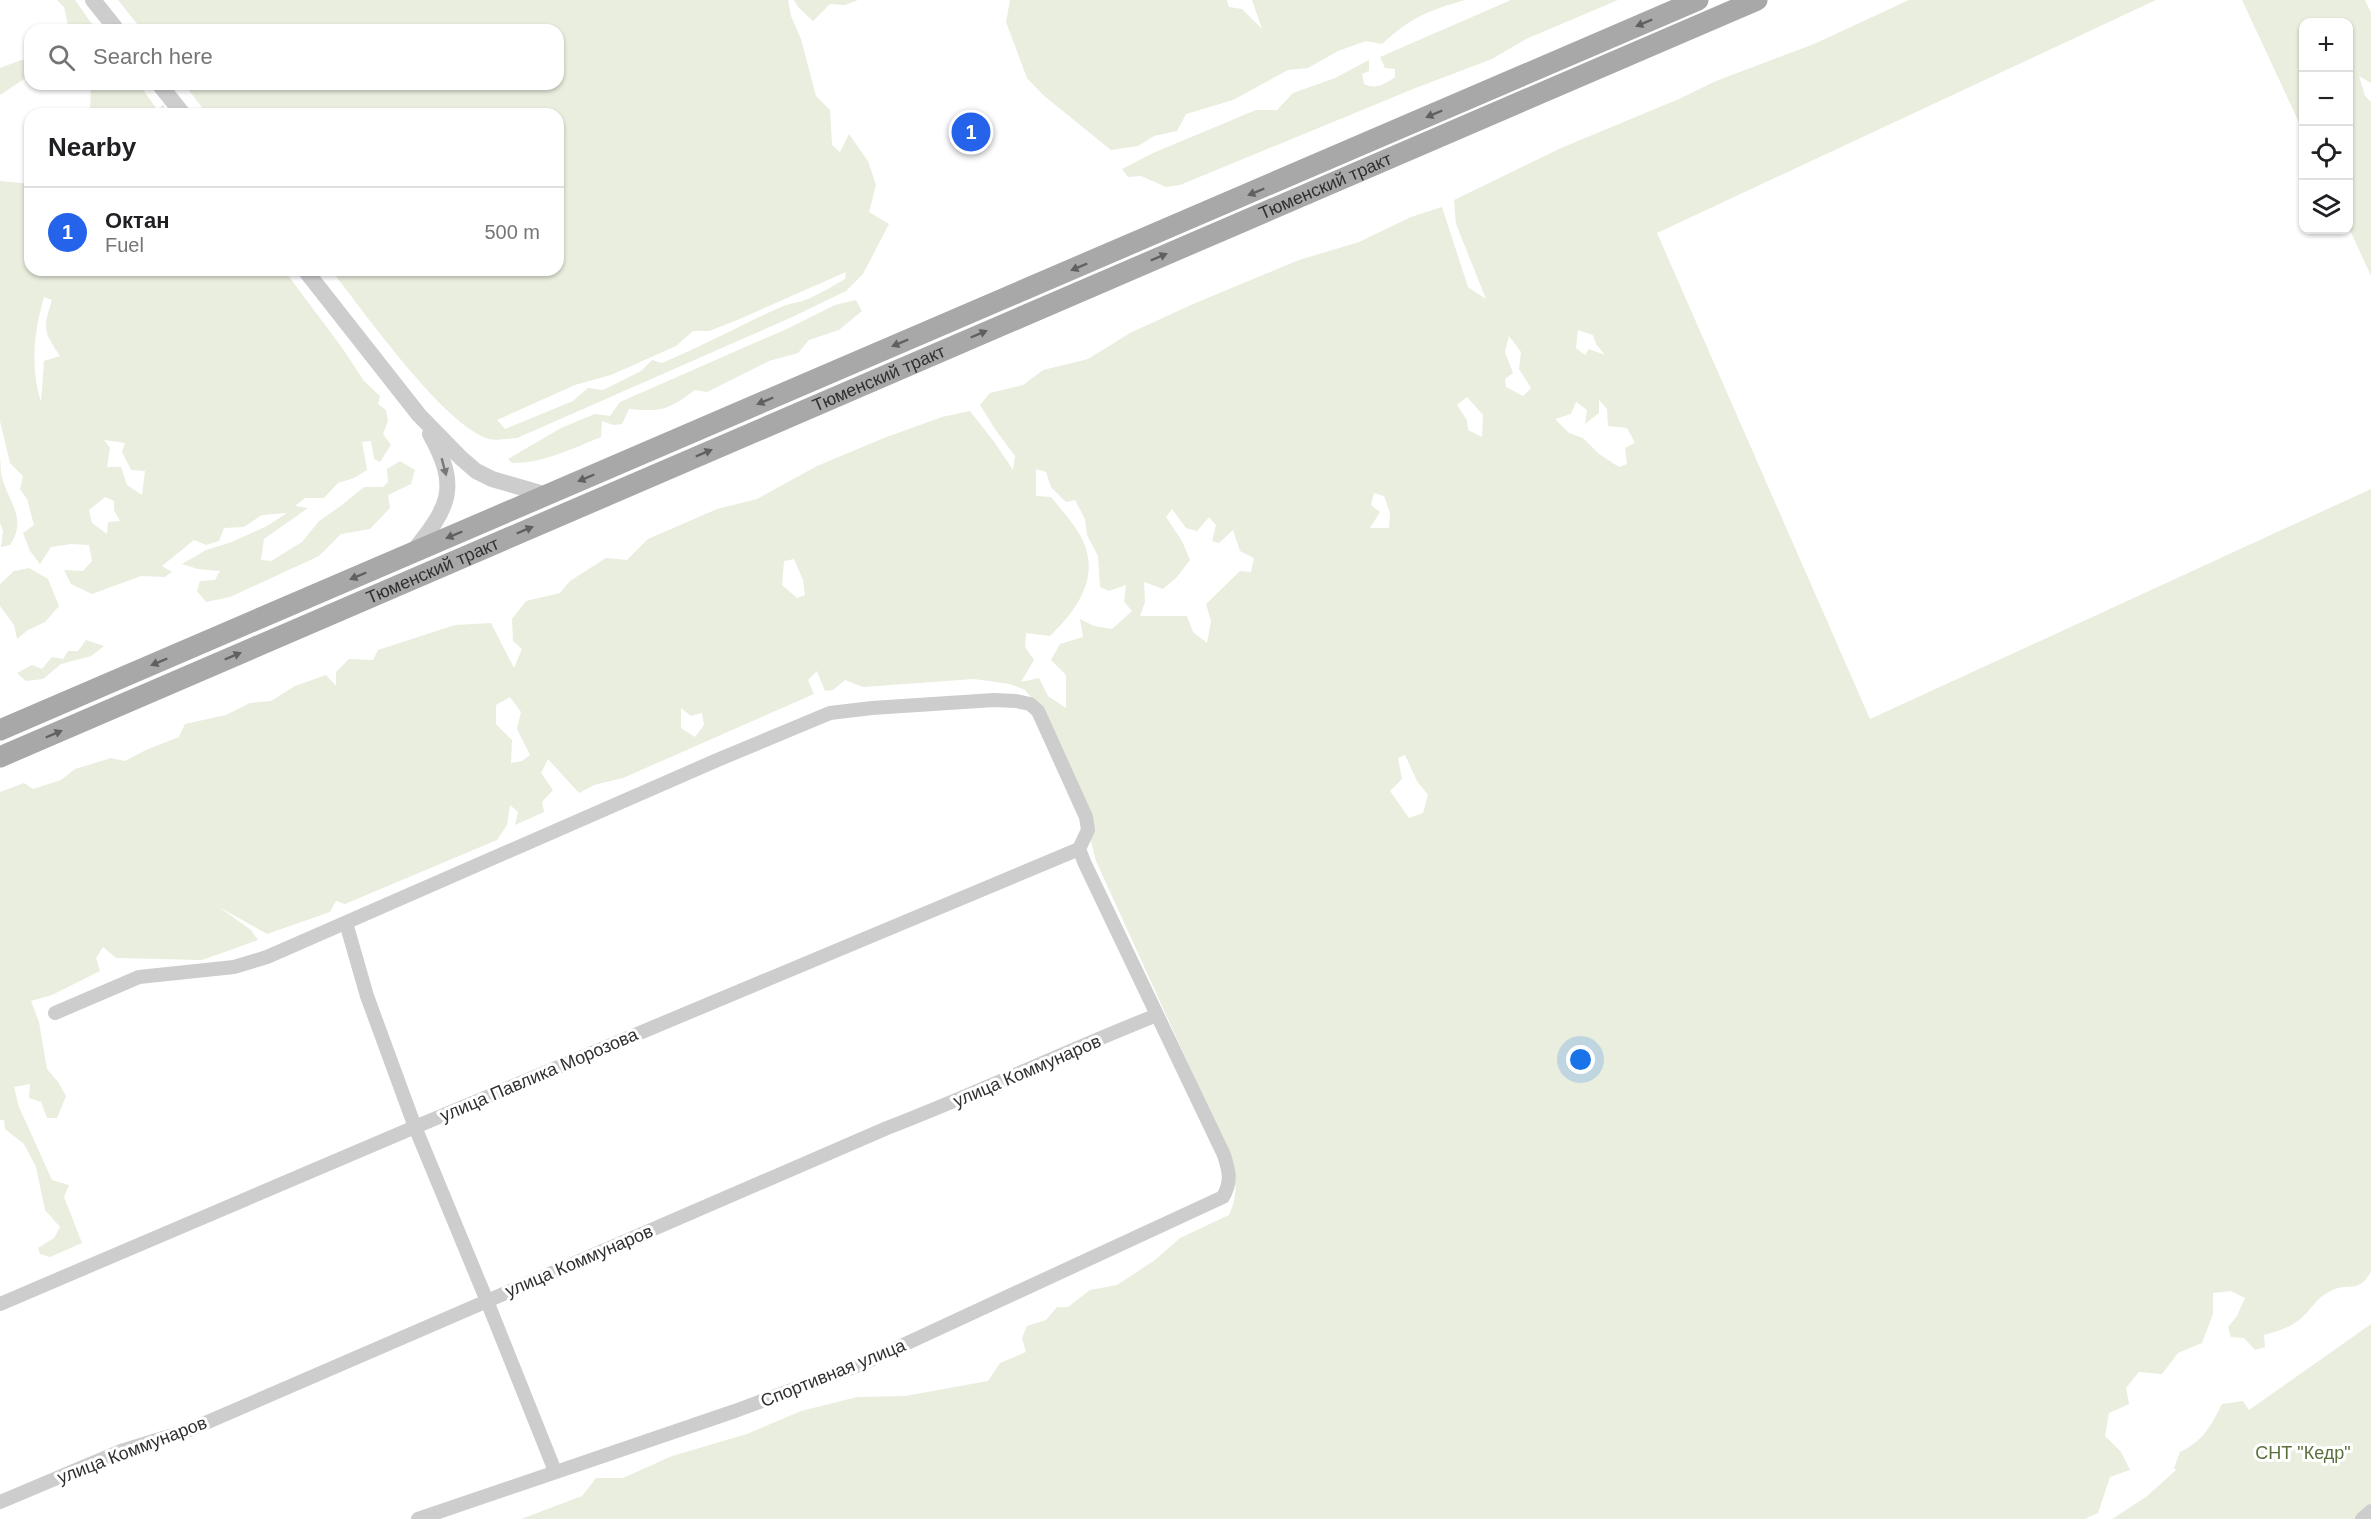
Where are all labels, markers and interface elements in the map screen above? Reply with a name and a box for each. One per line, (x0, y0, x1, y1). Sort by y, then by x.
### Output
one-way arrow (1635, 18, 1653, 28)
map controls (2299, 18, 2353, 234)
button: + (2299, 18, 2353, 72)
search box (24, 24, 564, 90)
icon: search (45, 41, 78, 74)
text: Search here (93, 44, 213, 69)
button: − (2299, 72, 2353, 126)
one-way arrow (1425, 109, 1443, 119)
pin: 1 (952, 110, 990, 154)
button: locate (2299, 126, 2353, 180)
text: Nearby (48, 132, 136, 162)
street label: Тюменский тракт (1256, 149, 1395, 223)
button: layers (2299, 180, 2353, 234)
one-way arrow (1246, 187, 1264, 197)
text: Октан (105, 208, 169, 233)
text: 1 (62, 221, 73, 243)
text: 500 m (484, 221, 540, 243)
text: Fuel (105, 234, 144, 256)
one-way arrow (1150, 252, 1168, 262)
one-way arrow (1070, 263, 1088, 272)
one-way arrow (971, 330, 988, 339)
one-way arrow (891, 339, 908, 348)
street label: Тюменский тракт (810, 341, 948, 416)
one-way arrow (756, 396, 774, 406)
one-way arrow (695, 448, 713, 457)
one-way arrow (440, 458, 450, 477)
one-way arrow (577, 474, 595, 483)
one-way arrow (516, 525, 534, 535)
one-way arrow (445, 530, 463, 540)
street label: Тюменский тракт (363, 533, 502, 608)
one-way arrow (349, 572, 367, 581)
one-way arrow (224, 651, 242, 661)
one-way arrow (151, 657, 168, 666)
one-way arrow (45, 729, 63, 739)
street label: улица Павлика Морозова (437, 1024, 642, 1126)
street label: улица Коммунаров (950, 1031, 1104, 1111)
your location (1566, 1045, 1595, 1074)
street label: улица Коммунаров (502, 1221, 656, 1301)
street label: Спортивная улица (758, 1334, 909, 1411)
street label: улица Коммунаров (54, 1412, 210, 1488)
park label: СНТ "Кедр" (2255, 1443, 2351, 1463)

